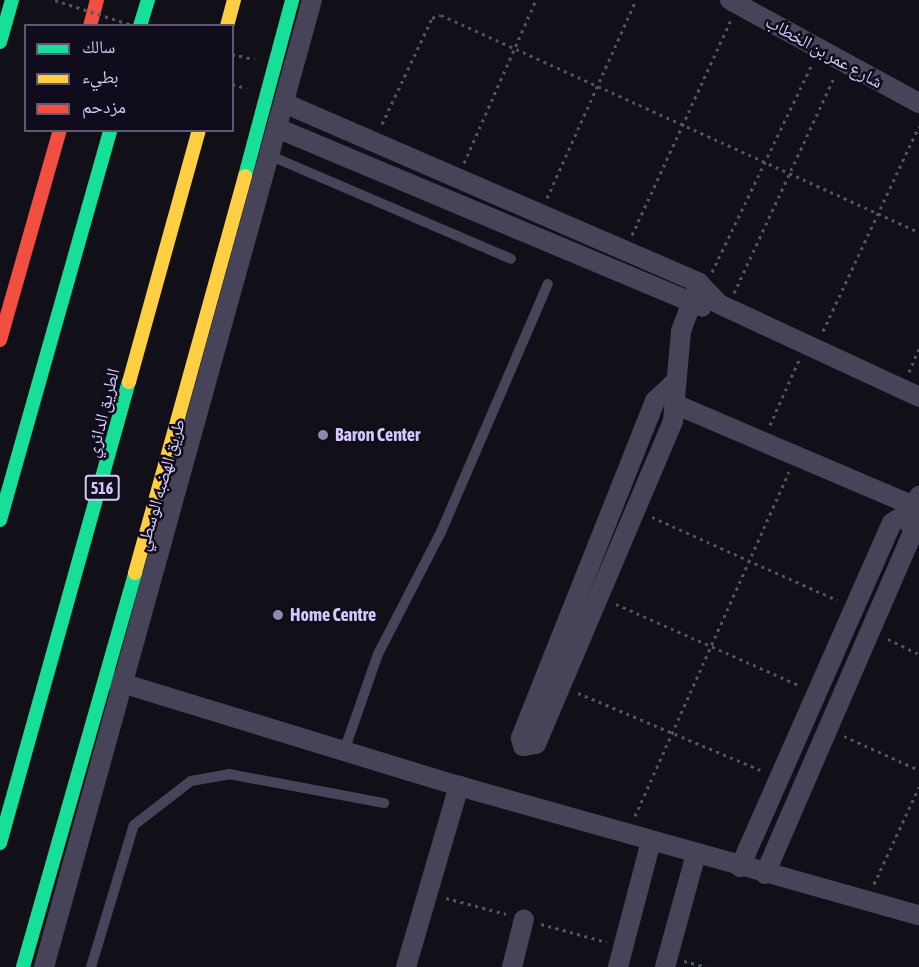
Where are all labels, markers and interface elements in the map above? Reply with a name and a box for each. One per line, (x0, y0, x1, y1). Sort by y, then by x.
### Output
street label: شارع عمر بن الخطاب (762, 11, 886, 93)
legend (24, 24, 234, 132)
text: سالك (82, 36, 115, 57)
text: بطيء (82, 66, 119, 87)
text: مزدحم (82, 96, 126, 117)
street label: الطريق الدائري (81, 366, 125, 460)
street label: طريق الهضبه الوسطي (132, 417, 190, 553)
place label: Baron Center (335, 424, 420, 446)
marker: Baron Center (316, 428, 330, 442)
road number: 516 (84, 475, 120, 501)
place label: Home Centre (290, 604, 376, 626)
marker: Home Centre (271, 608, 285, 622)

